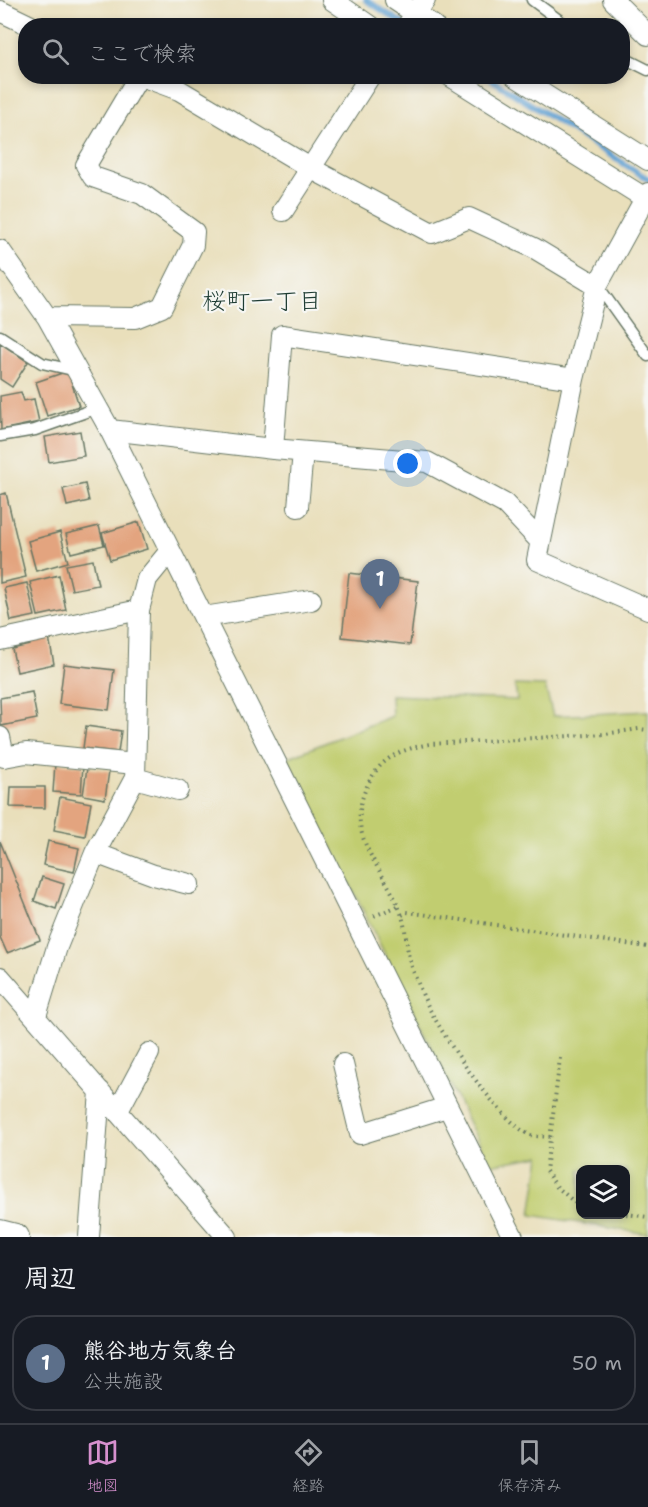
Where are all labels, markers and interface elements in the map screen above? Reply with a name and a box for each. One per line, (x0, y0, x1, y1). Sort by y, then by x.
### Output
search box (18, 18, 630, 84)
icon: search (39, 35, 72, 68)
text: ここで検索 (87, 39, 197, 68)
district label: 桜町一丁目 (202, 285, 322, 317)
your location (393, 449, 422, 478)
pin: 1 (360, 560, 400, 609)
map controls (576, 1165, 630, 1219)
button: layers (576, 1165, 630, 1219)
text: 周辺 (24, 1260, 76, 1295)
text: 熊谷地方気象台 (83, 1336, 237, 1365)
text: 1 (41, 1350, 50, 1376)
text: 50 m (572, 1350, 622, 1376)
text: 公共施設 (83, 1368, 163, 1394)
tab: 地図 (86, 1436, 119, 1496)
tab: 経路 (292, 1436, 325, 1496)
tab: 保存済み (498, 1436, 562, 1496)

